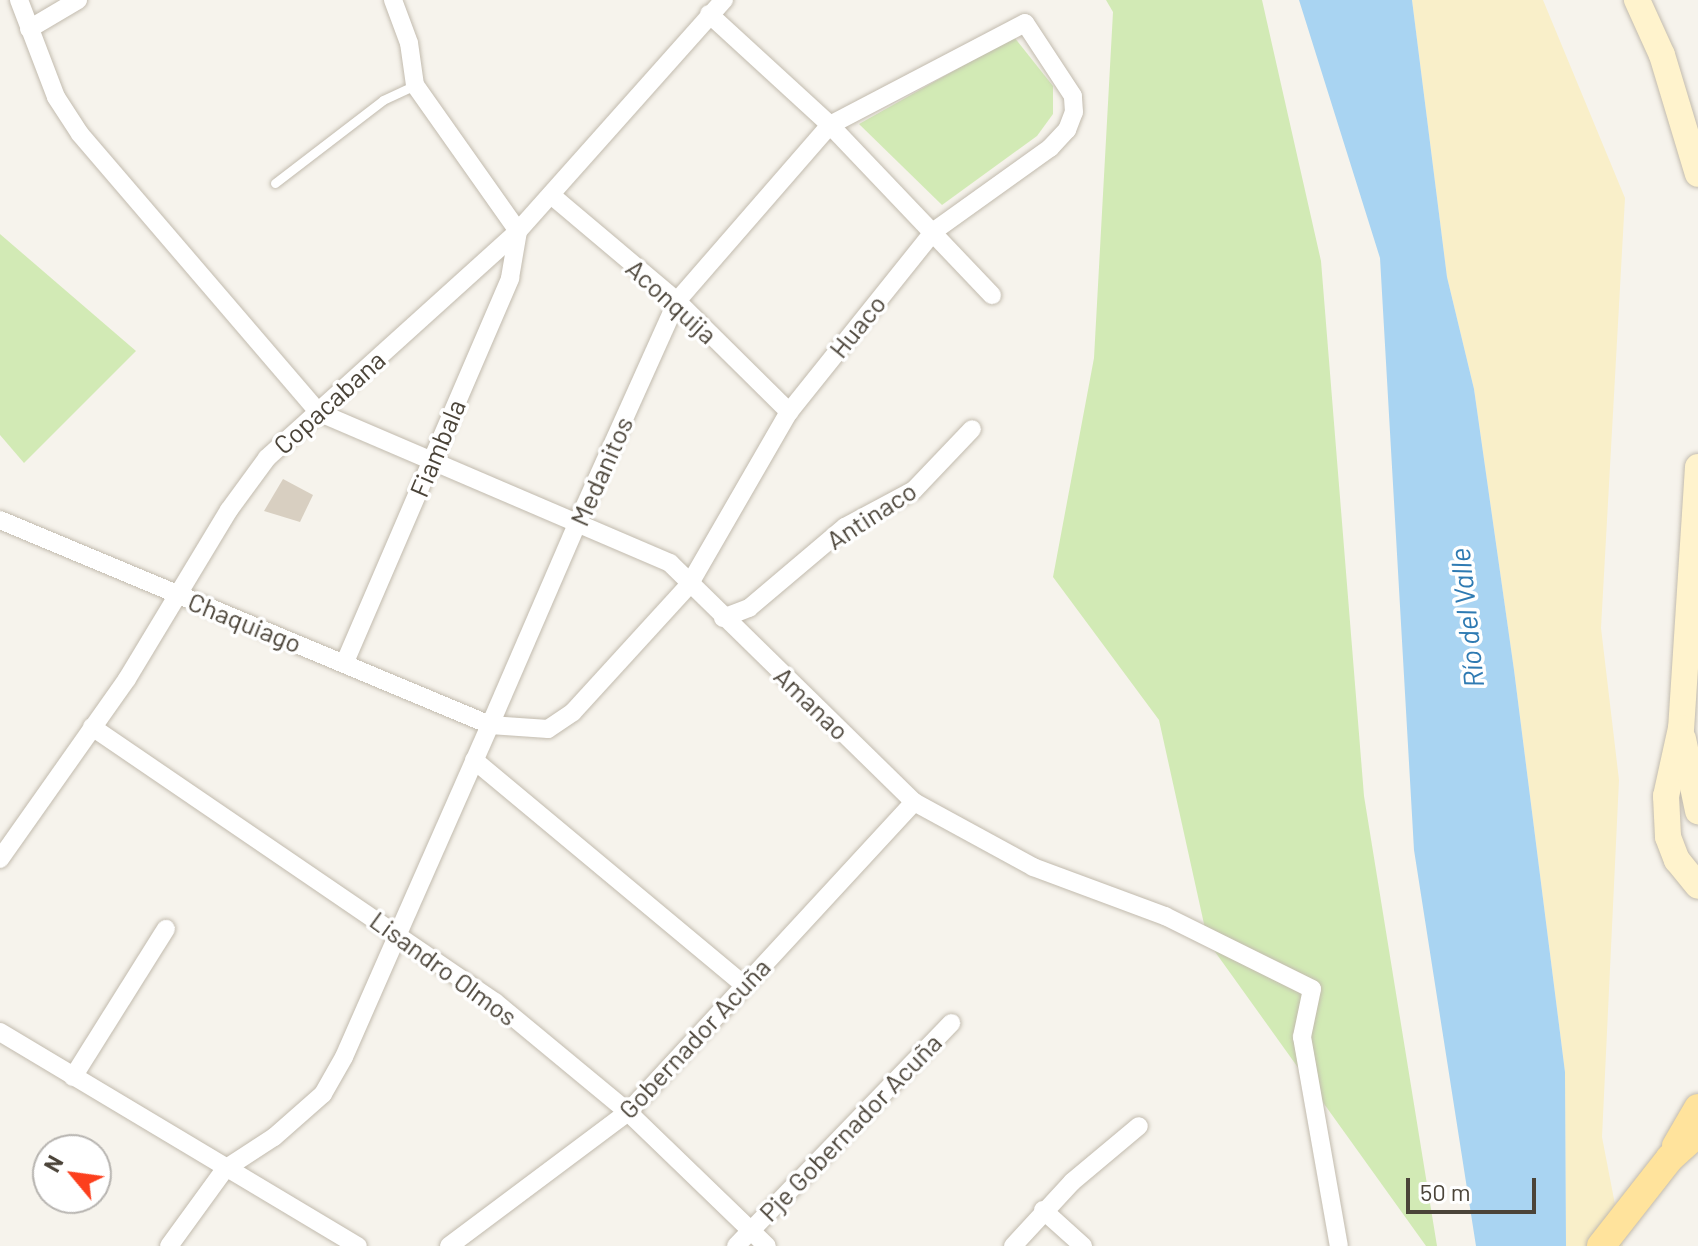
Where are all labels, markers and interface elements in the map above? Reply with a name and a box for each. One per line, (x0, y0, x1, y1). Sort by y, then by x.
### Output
street label: Aconquija (620, 252, 724, 350)
street label: Huaco (822, 288, 892, 364)
street label: Copacabana (267, 344, 391, 460)
street label: Fiambala (403, 395, 471, 501)
street label: Medanitos (563, 412, 639, 530)
street label: Antinaco (820, 474, 922, 556)
water label: Río del Valle (1442, 547, 1490, 689)
street label: Chaquiago (184, 585, 306, 659)
street label: Amanao (768, 660, 856, 746)
street label: Lisandro Olmos (364, 904, 524, 1032)
street label: Gobernador Acuña (612, 951, 776, 1125)
street label: Pje Gobernador Acuña (752, 1027, 948, 1227)
north arrow (32, 1134, 112, 1214)
text: N (38, 1151, 68, 1176)
scale bar (1410, 1162, 1540, 1212)
text: 50 m (1420, 1177, 1471, 1206)

